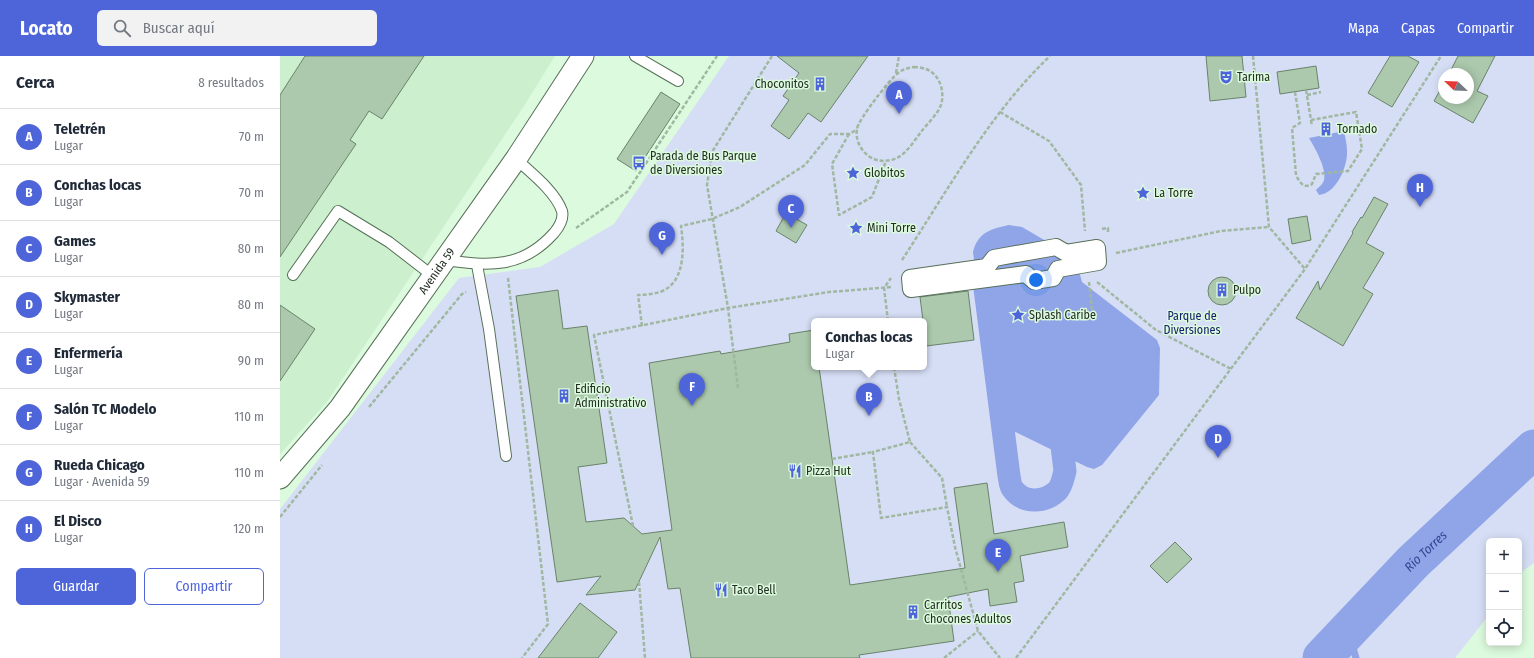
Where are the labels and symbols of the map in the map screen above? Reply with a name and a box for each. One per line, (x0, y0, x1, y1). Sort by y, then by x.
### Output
north arrow (1438, 68, 1474, 104)
theatre icon: Tarima (1218, 69, 1234, 85)
place label: Tarima (1237, 70, 1270, 84)
building icon: Choconitos (812, 76, 828, 92)
place label: Choconitos (755, 77, 809, 91)
pin: A (886, 81, 912, 114)
building icon: Tornado (1318, 121, 1334, 137)
place label: Tornado (1337, 122, 1377, 136)
place label: Parada de Bus Parque de Diversiones (650, 149, 756, 177)
bus stop icon: Parada de Bus Parque de Diversiones (631, 155, 647, 171)
place icon: Globitos (845, 165, 861, 181)
place label: Globitos (864, 166, 905, 180)
pin: H (1407, 174, 1433, 207)
place icon: La Torre (1135, 185, 1151, 201)
place label: La Torre (1154, 186, 1193, 200)
pin: C (778, 195, 804, 228)
place icon: Mini Torre (848, 220, 864, 236)
place label: Mini Torre (867, 221, 916, 235)
pin: G (649, 222, 675, 255)
street label: Avenida 59 (416, 245, 458, 297)
your location (1026, 270, 1046, 290)
building icon: Pulpo (1214, 282, 1230, 298)
place label: Pulpo (1233, 283, 1261, 297)
place icon: Splash Caribe (1010, 307, 1026, 323)
place label: Splash Caribe (1029, 308, 1096, 322)
park label: Parque de Diversiones (1163, 309, 1221, 337)
pin: F (679, 373, 705, 406)
place label: Edificio Administrativo (575, 382, 647, 410)
pin: B (856, 383, 882, 416)
building icon: Edificio Administrativo (556, 388, 572, 404)
pin: D (1205, 425, 1231, 458)
restaurant icon: Pizza Hut (787, 463, 803, 479)
place label: Pizza Hut (806, 464, 851, 478)
water label: Río Torres (1401, 527, 1450, 574)
pin: E (985, 539, 1011, 572)
restaurant icon: Taco Bell (713, 582, 729, 598)
place label: Taco Bell (732, 583, 776, 597)
place label: Carritos Chocones Adultos (924, 598, 1011, 626)
building icon: Carritos Chocones Adultos (905, 604, 921, 620)

